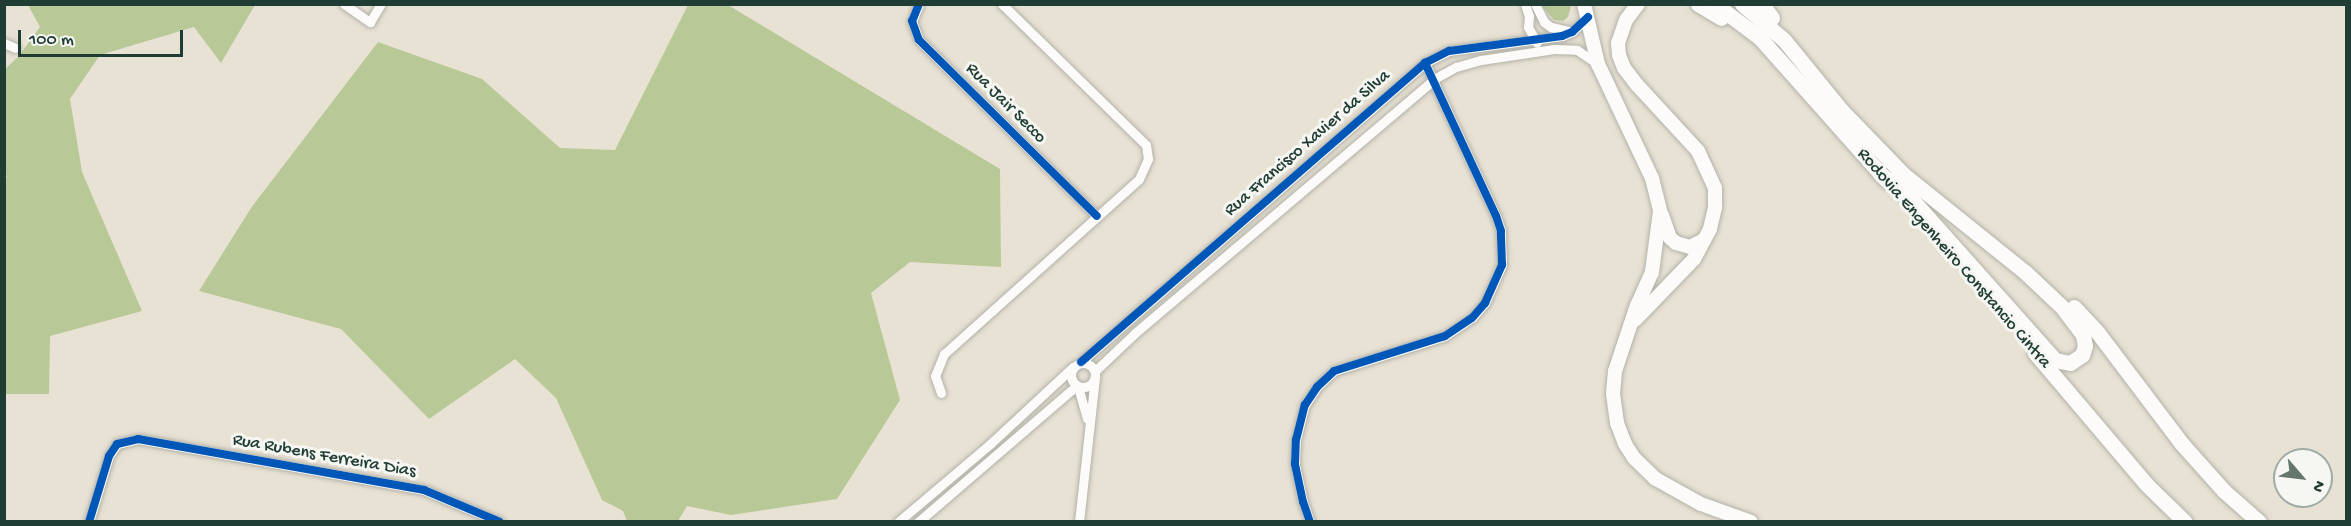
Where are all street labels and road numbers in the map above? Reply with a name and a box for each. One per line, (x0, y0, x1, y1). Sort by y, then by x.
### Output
street label: Rua Jair Secco (960, 59, 1050, 149)
street label: Rua Francisco Xavier da Silva (1221, 66, 1395, 222)
street label: Rodovia Engenheiro Constancio Cintra (1851, 144, 2055, 374)
street label: Rua Rubens Ferreira Dias (231, 430, 417, 484)

